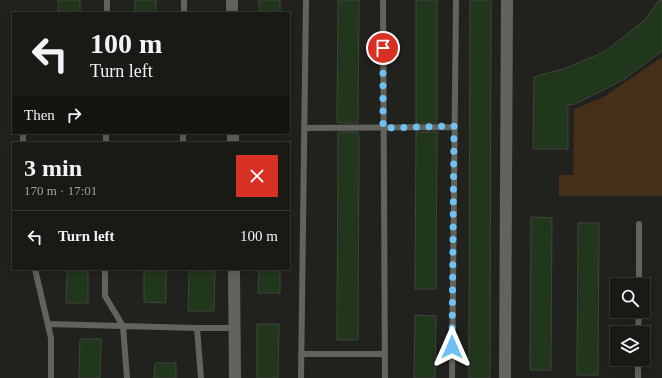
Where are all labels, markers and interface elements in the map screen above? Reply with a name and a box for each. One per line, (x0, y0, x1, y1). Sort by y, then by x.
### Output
icon: left (24, 28, 76, 80)
text: 100 m (90, 28, 162, 59)
pin (366, 31, 400, 65)
icon: arrive (372, 37, 394, 59)
text: Turn left (90, 61, 153, 81)
icon: right (63, 104, 85, 126)
text: Then (24, 107, 55, 123)
text: 3 min (24, 155, 82, 181)
button: close (236, 155, 278, 197)
text: 170 m · 17:01 (24, 183, 97, 198)
icon: left (24, 226, 46, 248)
text: Turn left (58, 228, 115, 244)
text: 100 m (240, 228, 278, 244)
map controls (610, 278, 650, 366)
button: search (610, 278, 650, 318)
position arrow (431, 326, 473, 368)
button: layers (610, 326, 650, 366)

